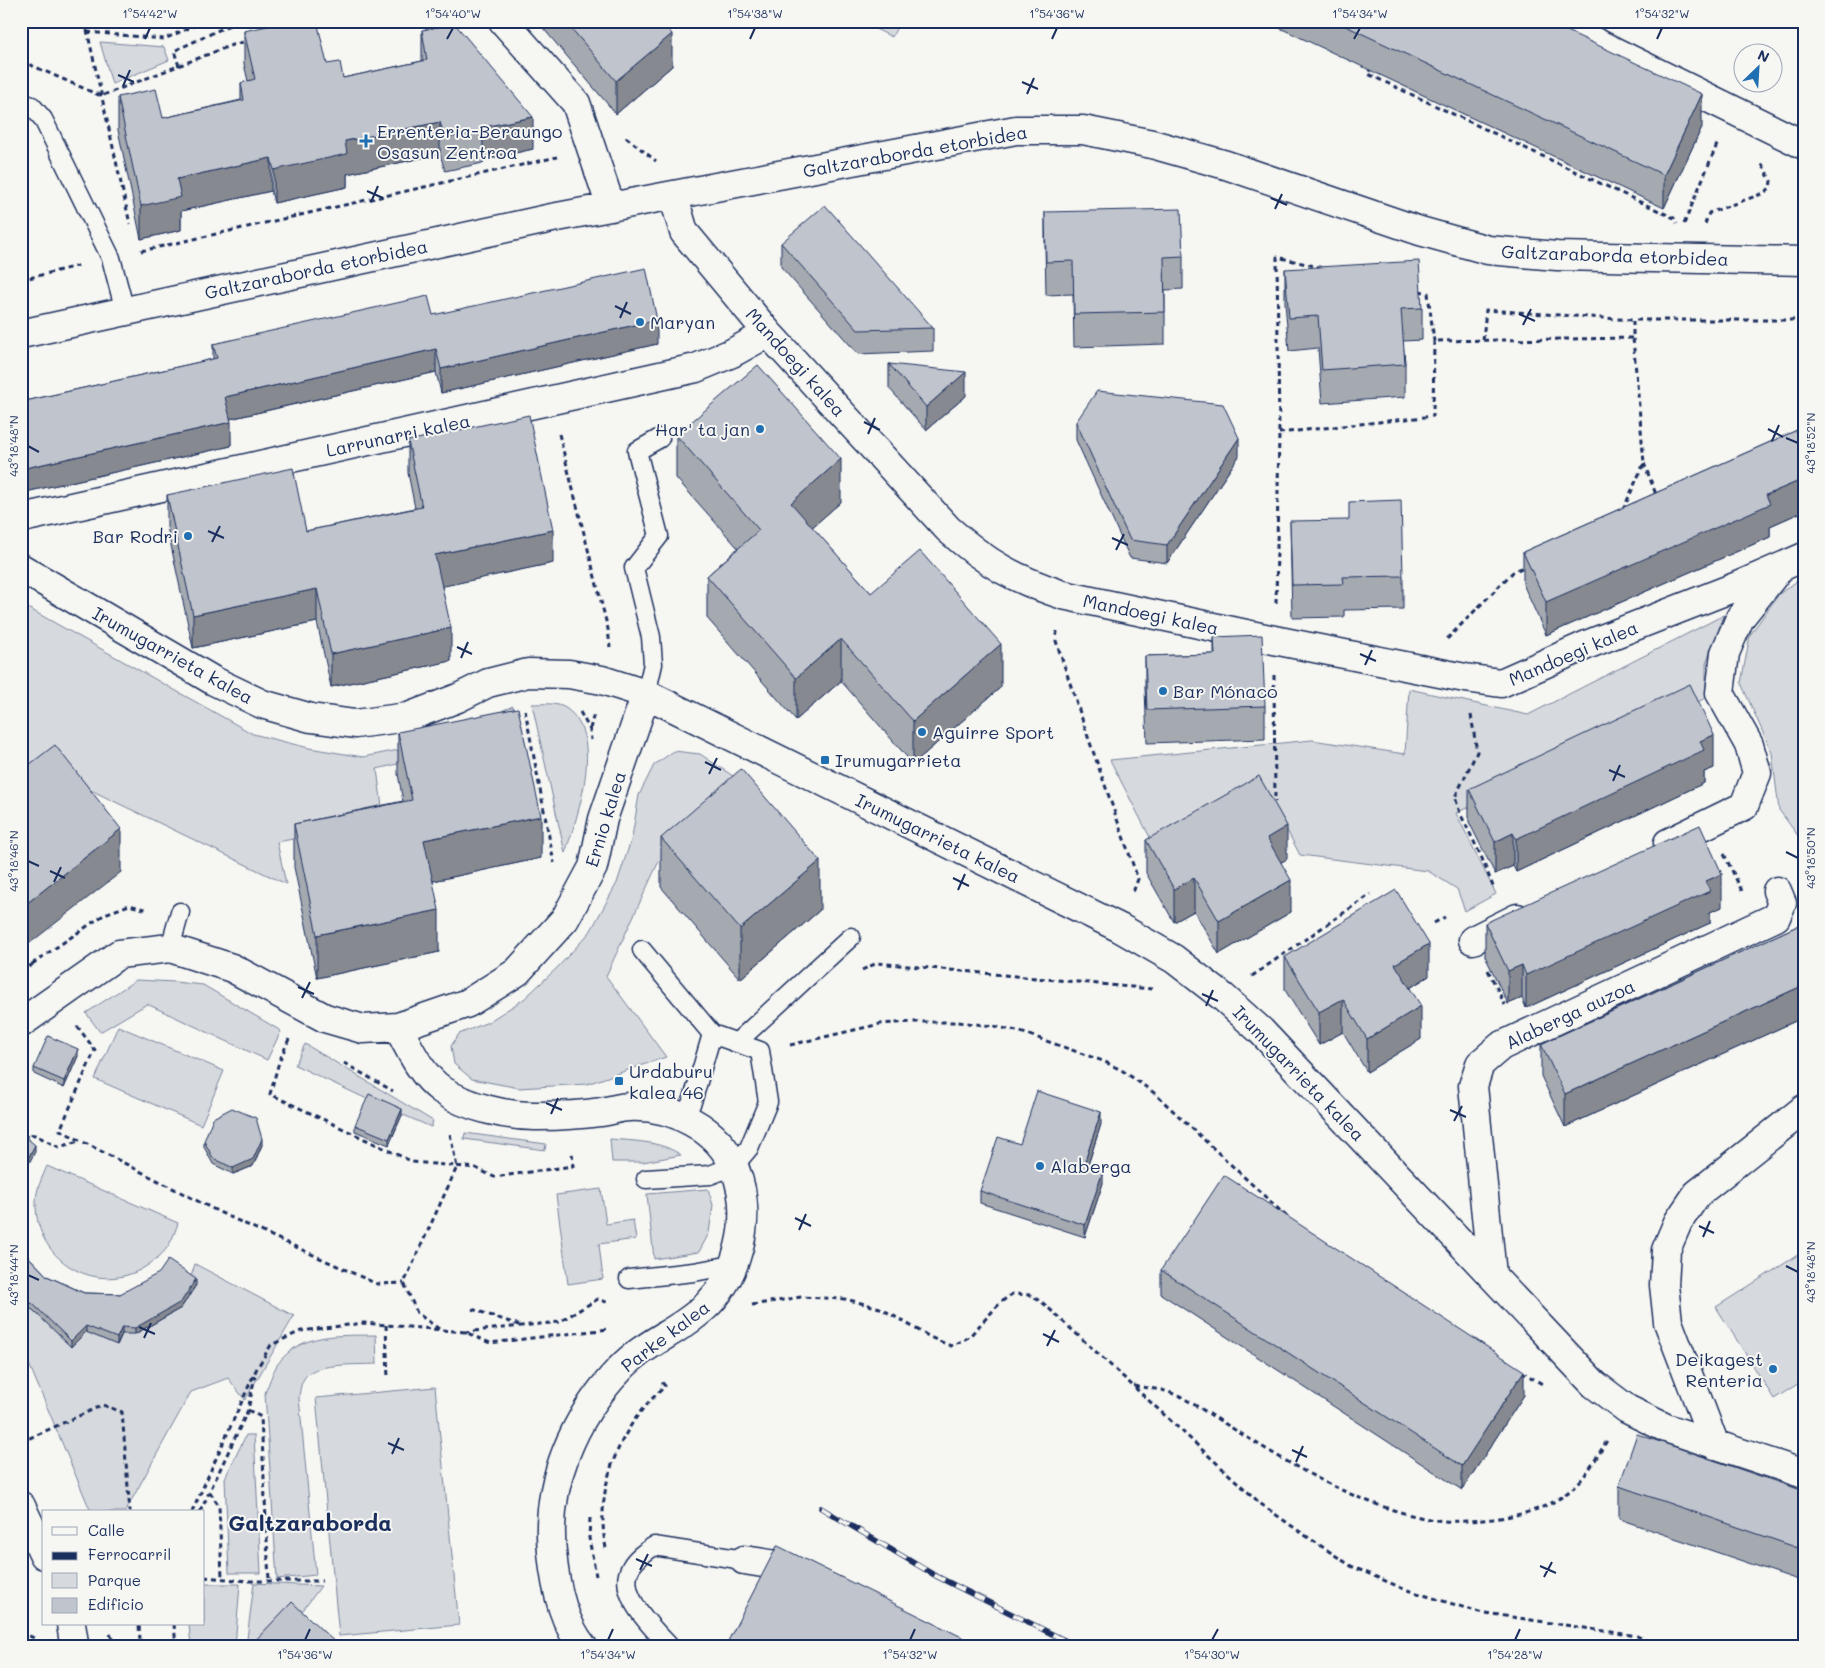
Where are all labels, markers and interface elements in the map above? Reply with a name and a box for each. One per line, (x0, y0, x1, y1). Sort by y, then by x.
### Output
text: 1°54'42"W (122, 5, 178, 21)
text: 1°54'40"W (425, 5, 481, 21)
text: 1°54'38"W (727, 5, 783, 21)
text: 1°54'36"W (1029, 5, 1085, 21)
text: 1°54'34"W (1332, 5, 1388, 21)
text: 1°54'32"W (1634, 5, 1690, 21)
north arrow (1732, 42, 1782, 92)
text: N (1755, 45, 1773, 67)
place label: Errenteria-Beraungo Osasun Zentroa (377, 119, 563, 164)
street label: Galtzaraborda etorbidea (801, 119, 1029, 183)
marker: Errenteria-Beraungo Osasun Zentroa (359, 134, 373, 148)
street label: Galtzaraborda etorbidea (202, 234, 430, 304)
street label: Galtzaraborda etorbidea (1501, 239, 1729, 271)
street label: Mandoegi kalea (741, 303, 851, 421)
place label: Maryan (650, 310, 715, 334)
marker: Maryan (634, 316, 646, 328)
street label: Larrunarri kalea (324, 408, 472, 462)
text: 43°18'52"N (1802, 413, 1818, 473)
text: 43°18'48"N (5, 415, 21, 477)
place label: Har' ta jan (655, 417, 750, 441)
marker: Har' ta jan (754, 423, 766, 435)
place label: Bar Rodri (93, 524, 178, 548)
marker: Bar Rodri (182, 530, 194, 542)
street label: Mandoegi kalea (1081, 588, 1221, 640)
street label: Irumugarrieta kalea (89, 601, 257, 709)
street label: Mandoegi kalea (1505, 615, 1641, 691)
place label: Bar Mónaco (1173, 679, 1278, 703)
marker: Bar Mónaco (1157, 685, 1169, 697)
place label: Aguirre Sport (932, 720, 1054, 744)
marker: Aguirre Sport (916, 726, 928, 738)
place label: Irumugarrieta (835, 748, 961, 772)
marker: Irumugarrieta (819, 754, 831, 766)
street label: Ernio kalea (579, 768, 631, 870)
street label: Irumugarrieta kalea (852, 788, 1024, 888)
text: 43°18'50"N (1802, 827, 1818, 889)
text: 43°18'46"N (5, 830, 21, 892)
street label: Alaberga auzoa (1501, 973, 1639, 1055)
street label: Irumugarrieta kalea (1228, 1000, 1370, 1146)
place label: Urdaburu kalea 46 (629, 1059, 713, 1104)
marker: Urdaburu kalea 46 (613, 1075, 625, 1087)
place label: Alaberga (1050, 1154, 1132, 1178)
marker: Alaberga (1034, 1160, 1046, 1172)
text: 43°18'48"N (1802, 1241, 1818, 1303)
text: 43°18'44"N (5, 1244, 21, 1306)
street label: Parke kalea (616, 1295, 714, 1377)
place label: Deikagest Renteria (1675, 1347, 1763, 1392)
marker: Deikagest Renteria (1767, 1363, 1779, 1375)
district label: Galtzaraborda (228, 1508, 392, 1537)
legend (42, 1510, 205, 1626)
text: Calle (88, 1520, 125, 1540)
text: Ferrocarril (88, 1544, 171, 1564)
text: Parque (88, 1570, 141, 1590)
text: Edificio (88, 1594, 144, 1614)
text: 1°54'36"W (277, 1646, 333, 1662)
text: 1°54'34"W (580, 1646, 636, 1662)
text: 1°54'32"W (882, 1646, 938, 1662)
text: 1°54'30"W (1184, 1646, 1240, 1662)
text: 1°54'28"W (1487, 1646, 1543, 1662)

